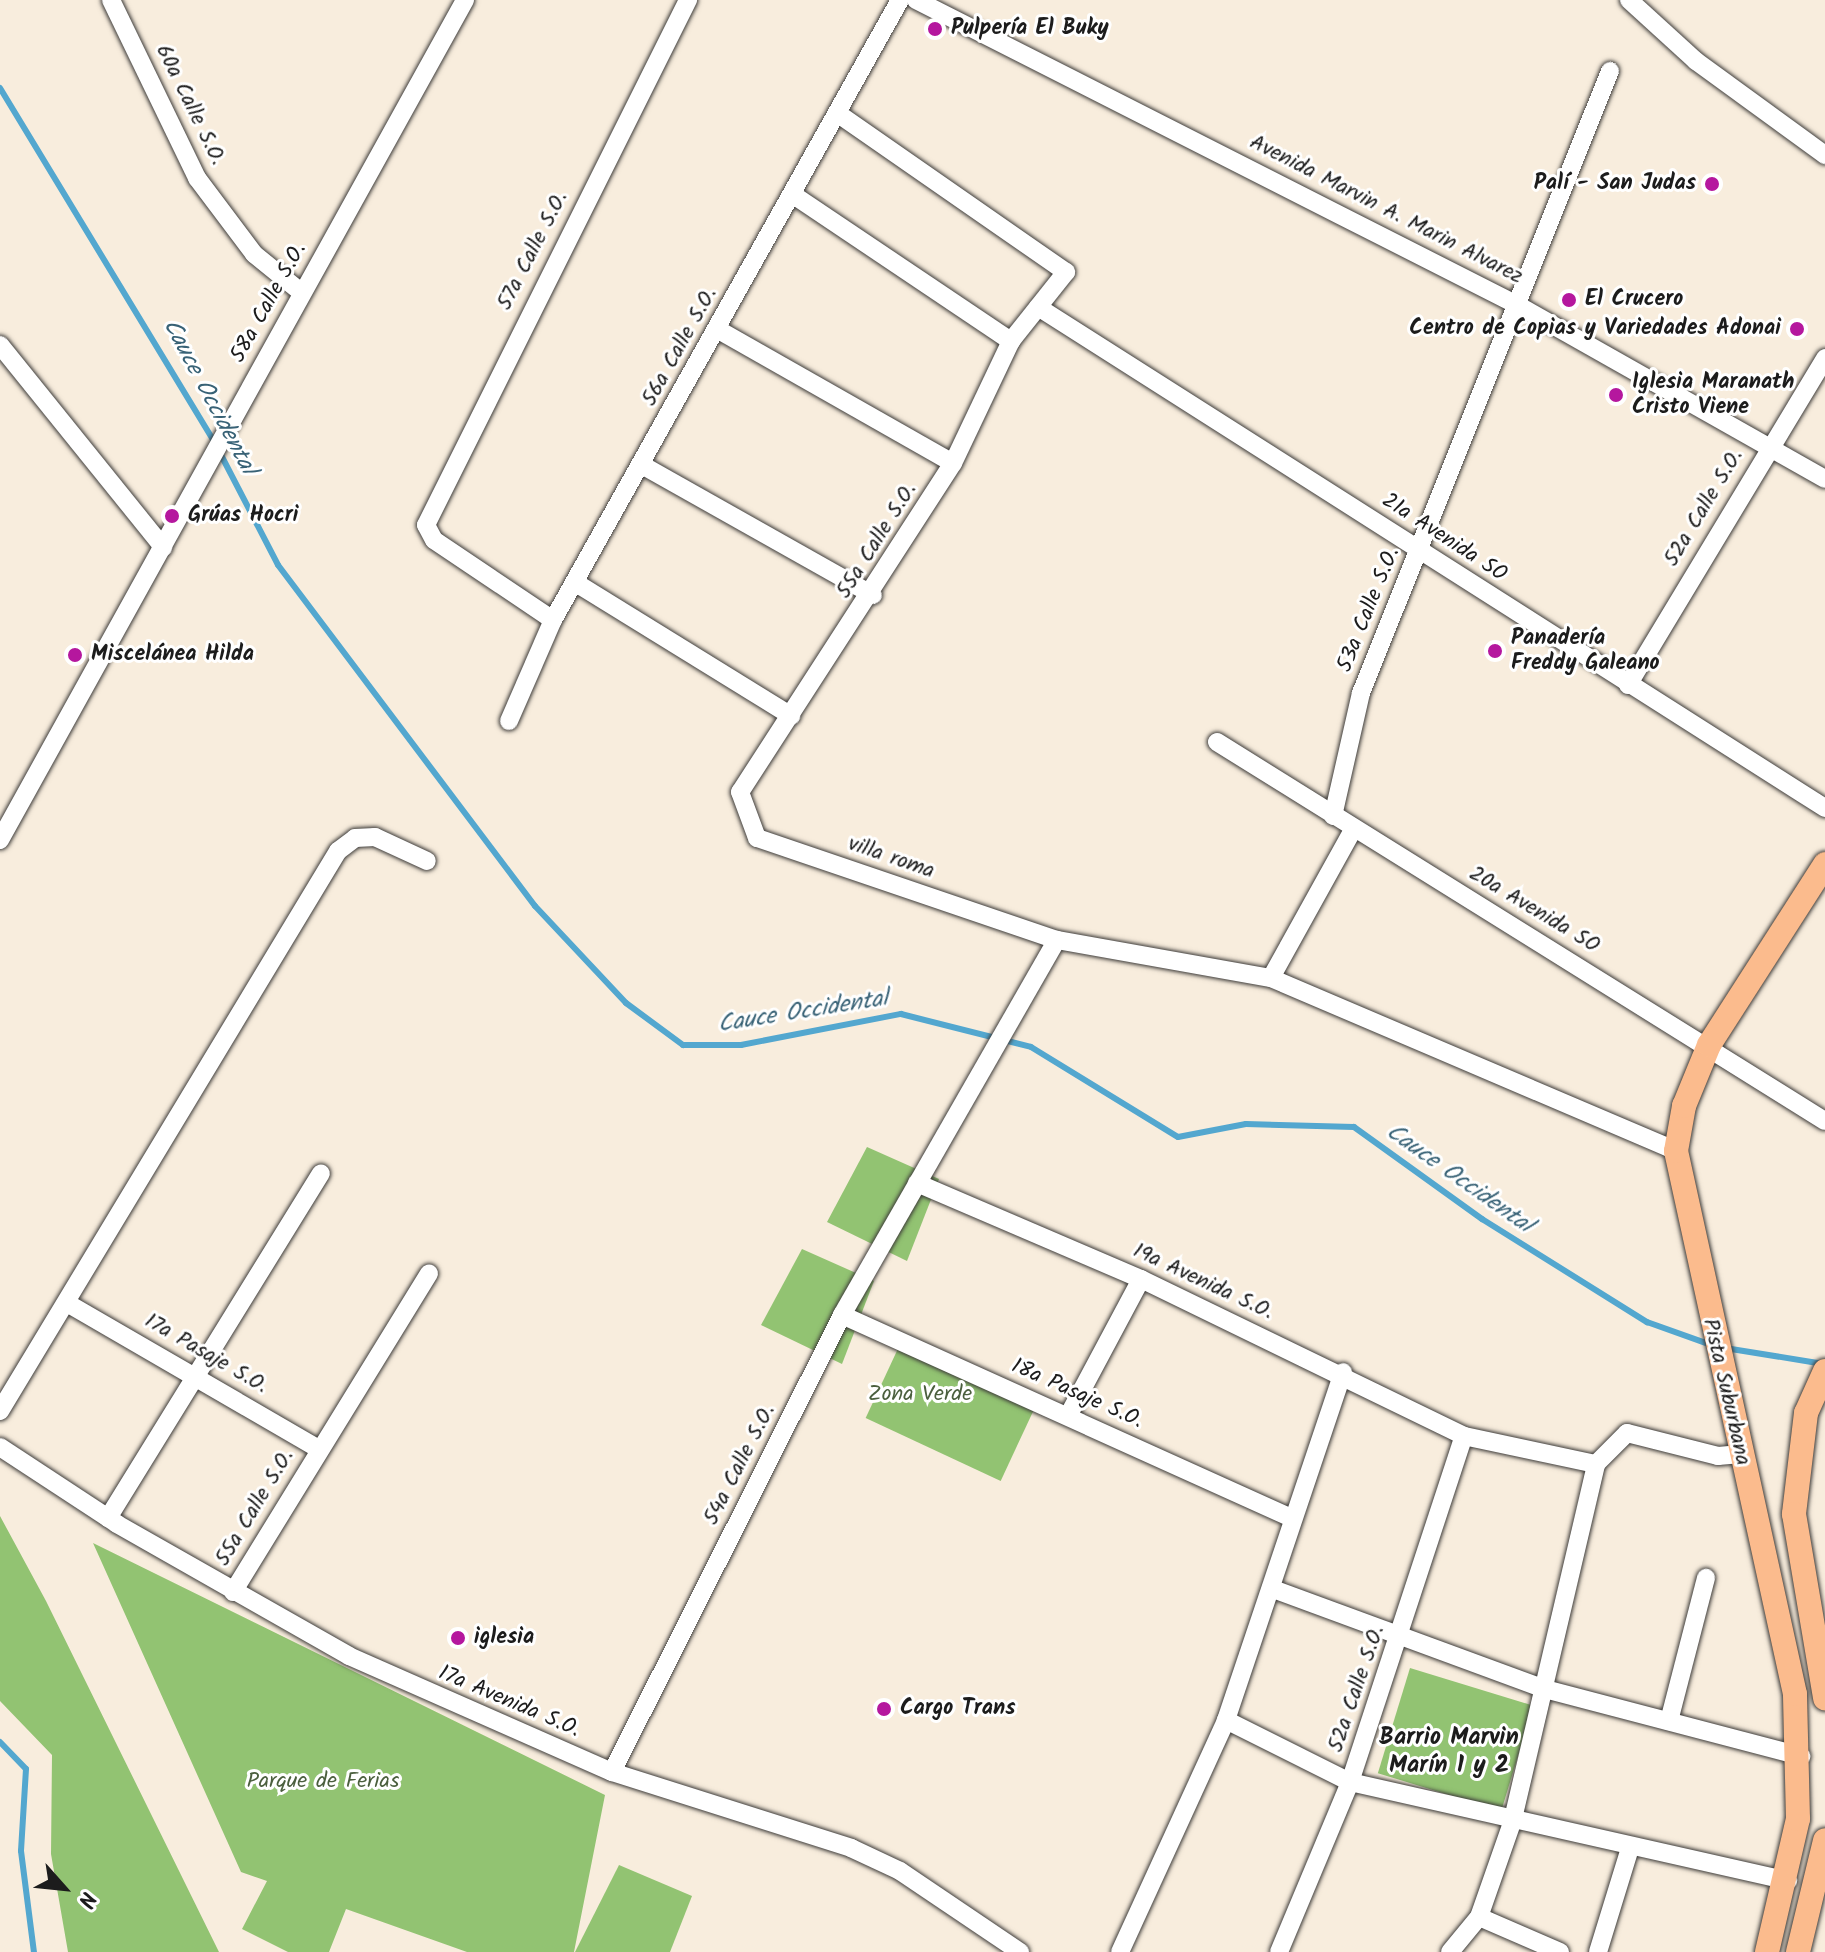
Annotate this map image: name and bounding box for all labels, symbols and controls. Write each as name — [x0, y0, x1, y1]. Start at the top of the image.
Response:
place label: Pulpería El Buky — [951, 16, 1109, 42]
marker: Pulpería El Buky — [926, 20, 944, 38]
street label: 60a Calle S.O. — [149, 40, 231, 170]
street label: Avenida Marvin A. Marin Alvarez — [1245, 129, 1527, 291]
place label: Palí - San Judas — [1534, 171, 1696, 197]
marker: Palí - San Judas — [1703, 175, 1721, 193]
street label: 57a Calle S.O. — [492, 187, 574, 315]
street label: 58a Calle S.O. — [225, 239, 313, 367]
street label: 56a Calle S.O. — [637, 283, 723, 411]
place label: El Crucero — [1585, 287, 1683, 313]
marker: El Crucero — [1560, 291, 1578, 309]
water label: Cauce Occidental — [156, 314, 262, 480]
place label: Centro de Copias y Variedades Adonai — [1409, 316, 1781, 342]
marker: Centro de Copias y Variedades Adonai — [1788, 320, 1806, 338]
place label: Iglesia Maranath Cristo Viene — [1632, 369, 1794, 420]
marker: Iglesia Maranath Cristo Viene — [1607, 386, 1625, 404]
street label: 52a Calle S.O. — [1659, 444, 1749, 572]
street label: 55a Calle S.O. — [831, 478, 923, 604]
street label: 21a Avenida SO — [1377, 488, 1511, 588]
place label: Grúas Hocri — [188, 503, 298, 529]
marker: Grúas Hocri — [163, 507, 181, 525]
street label: 53a Calle S.O. — [1332, 544, 1406, 676]
place label: Panadería Freddy Galeano — [1511, 625, 1660, 676]
place label: Miscelánea Hilda — [91, 642, 254, 668]
marker: Panadería Freddy Galeano — [1486, 642, 1504, 660]
marker: Miscelánea Hilda — [66, 646, 84, 664]
street label: villa roma — [844, 831, 938, 885]
street label: 20a Avenida SO — [1464, 861, 1604, 959]
water label: Cauce Occidental — [716, 984, 890, 1040]
water label: Cauce Occidental — [1380, 1118, 1538, 1240]
street label: 19a Avenida S.O. — [1129, 1238, 1277, 1326]
street label: 17a Pasaje S.O. — [140, 1308, 272, 1400]
street label: Pista Suburbana — [1696, 1316, 1756, 1468]
street label: 18a Pasaje S.O. — [1007, 1353, 1147, 1435]
park label: Zona Verde — [868, 1382, 972, 1408]
street label: 54a Calle S.O. — [698, 1400, 782, 1530]
street label: 55a Calle S.O. — [210, 1445, 300, 1571]
street label: 52a Calle S.O. — [1323, 1622, 1391, 1756]
place label: iglesia — [474, 1625, 534, 1651]
marker: iglesia — [449, 1629, 467, 1647]
street label: 17a Avenida S.O. — [434, 1660, 584, 1744]
place label: Cargo Trans — [900, 1696, 1015, 1722]
marker: Cargo Trans — [875, 1700, 893, 1718]
district label: Barrio Marvin Marín 1 y 2 — [1379, 1724, 1519, 1780]
park label: Parque de Ferias — [247, 1769, 399, 1795]
north arrow — [24, 1848, 104, 1928]
text: N — [67, 1885, 105, 1913]

